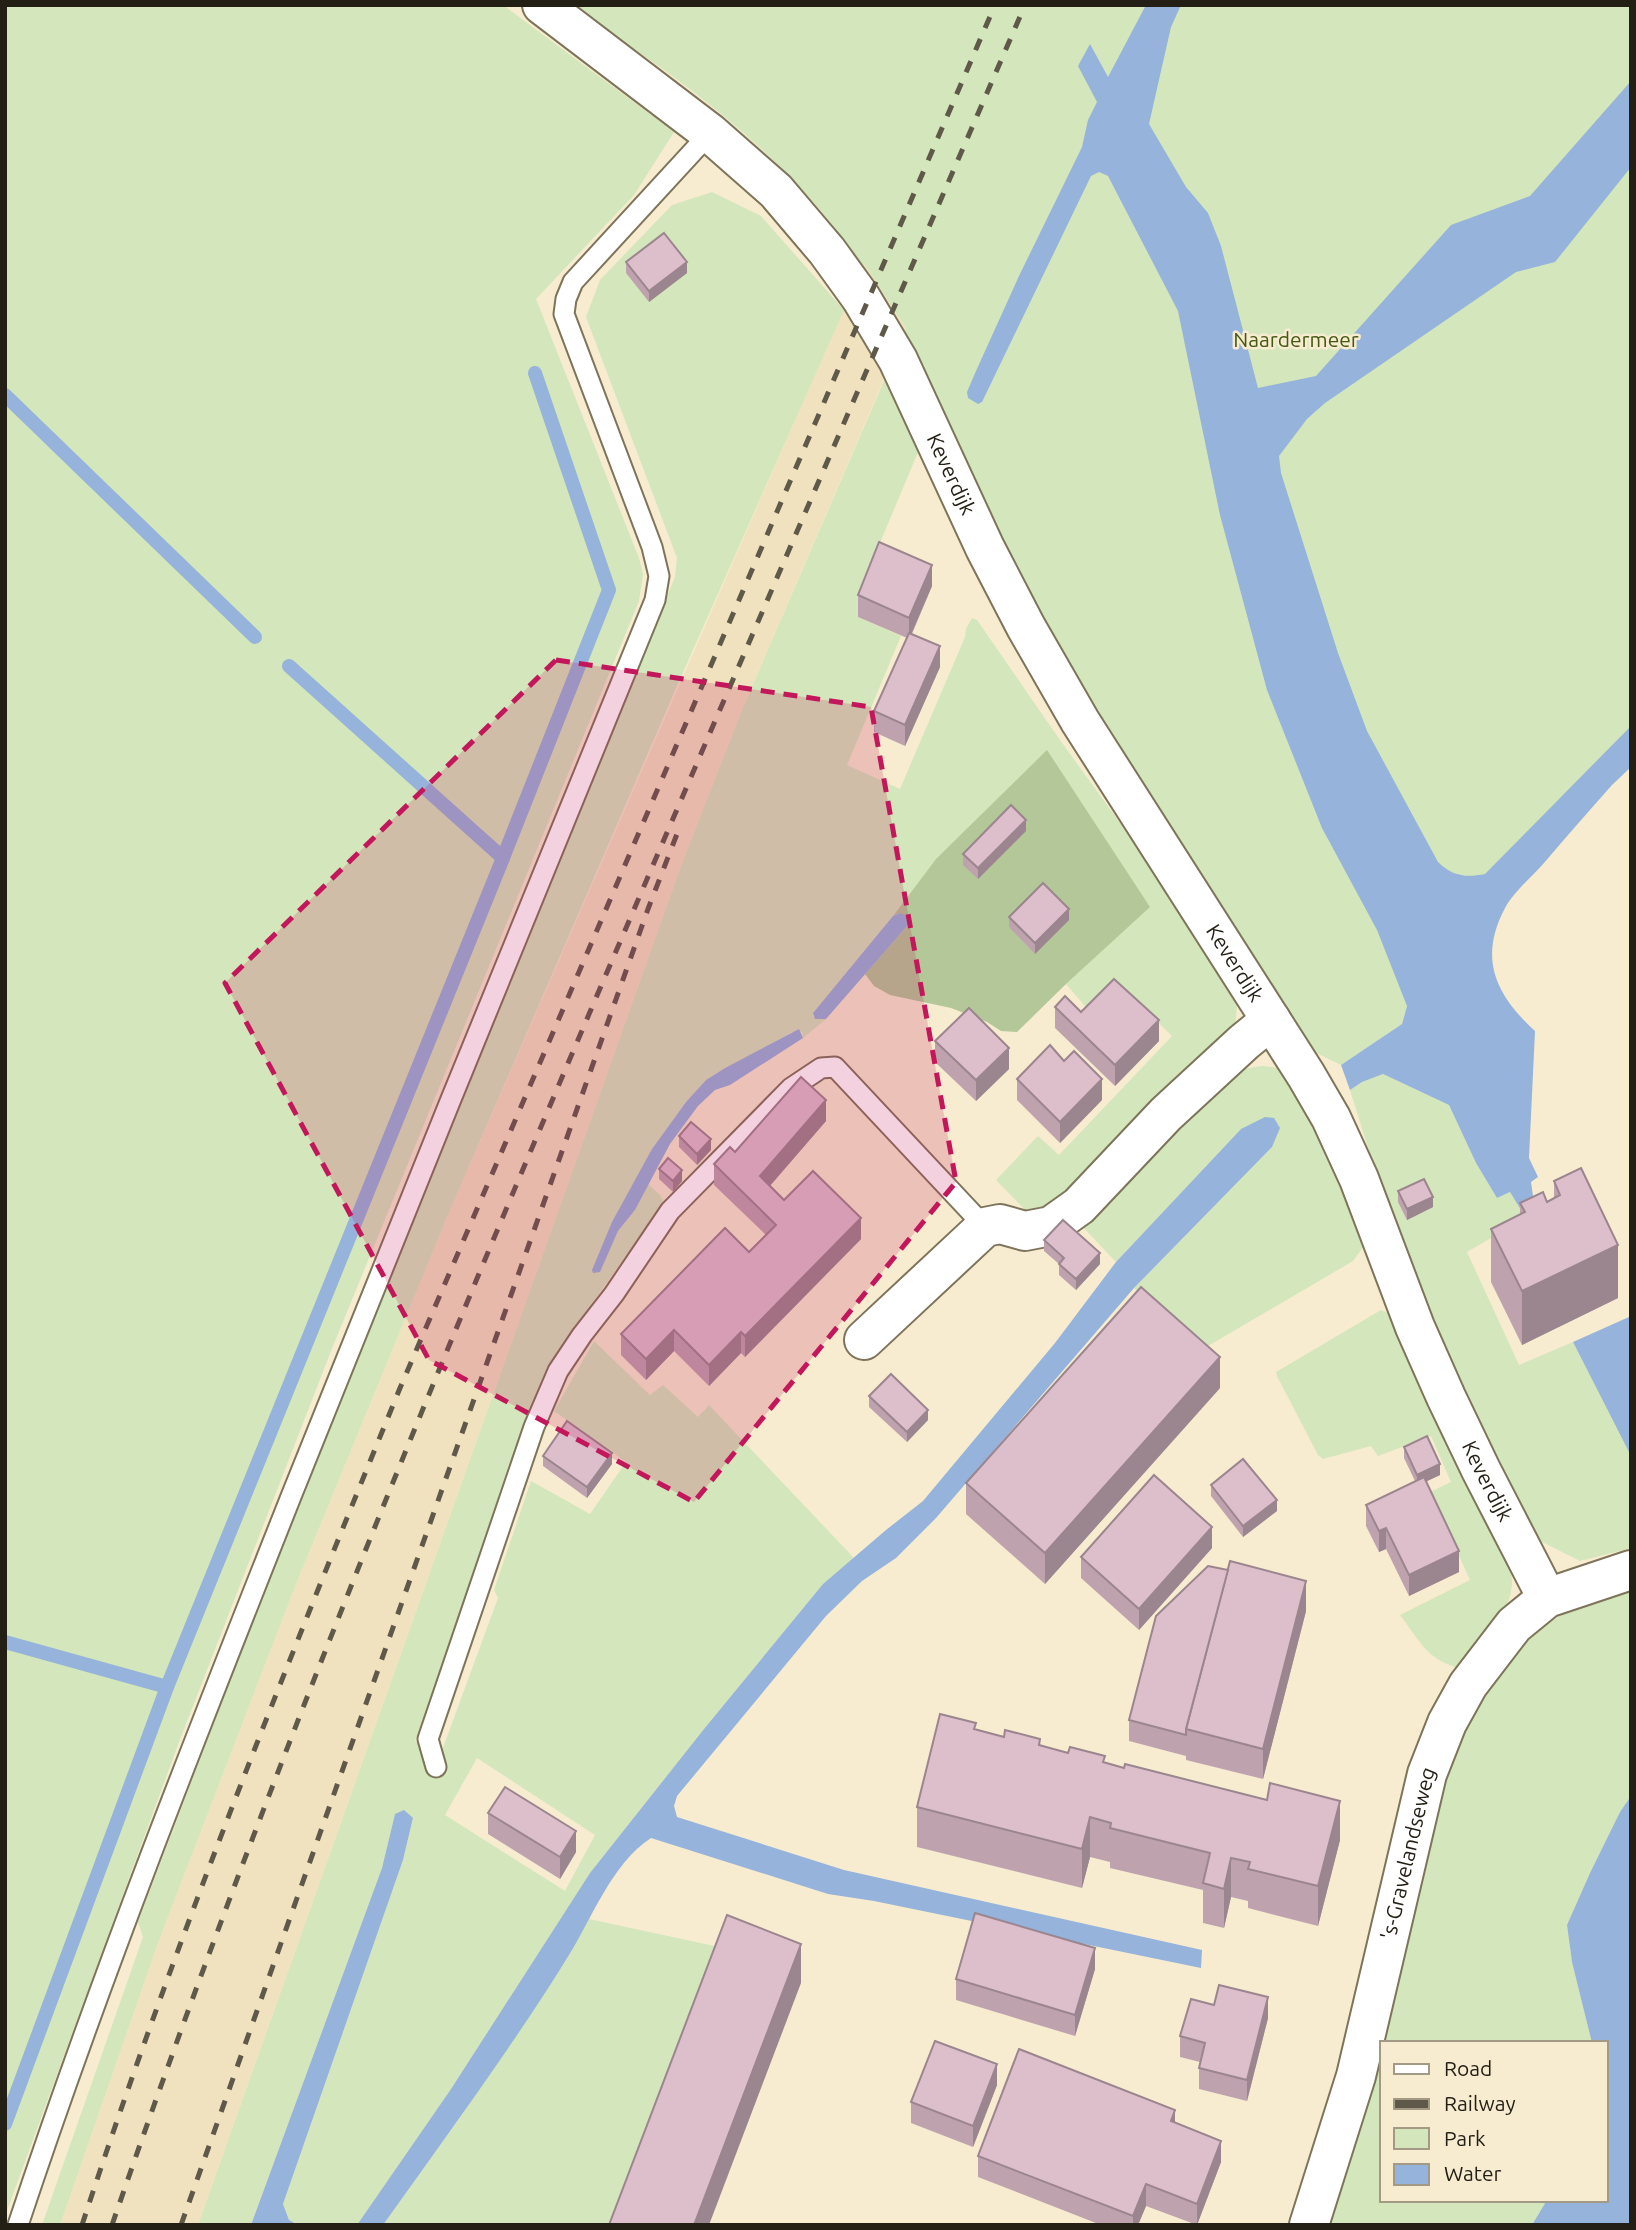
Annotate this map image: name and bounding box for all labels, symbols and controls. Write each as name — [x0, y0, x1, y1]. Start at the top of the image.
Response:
park label: Naardermeer — [1233, 327, 1359, 351]
street label: Keverdijk — [923, 429, 981, 519]
street label: Keverdijk — [1202, 920, 1269, 1006]
street label: Keverdijk — [1458, 1437, 1519, 1525]
street label: 's-Gravelandseweg — [1376, 1763, 1440, 1942]
legend — [1380, 2041, 1608, 2202]
text: Road — [1444, 2056, 1492, 2080]
text: Railway — [1444, 2091, 1516, 2115]
text: Park — [1444, 2126, 1486, 2150]
text: Water — [1444, 2161, 1502, 2185]

